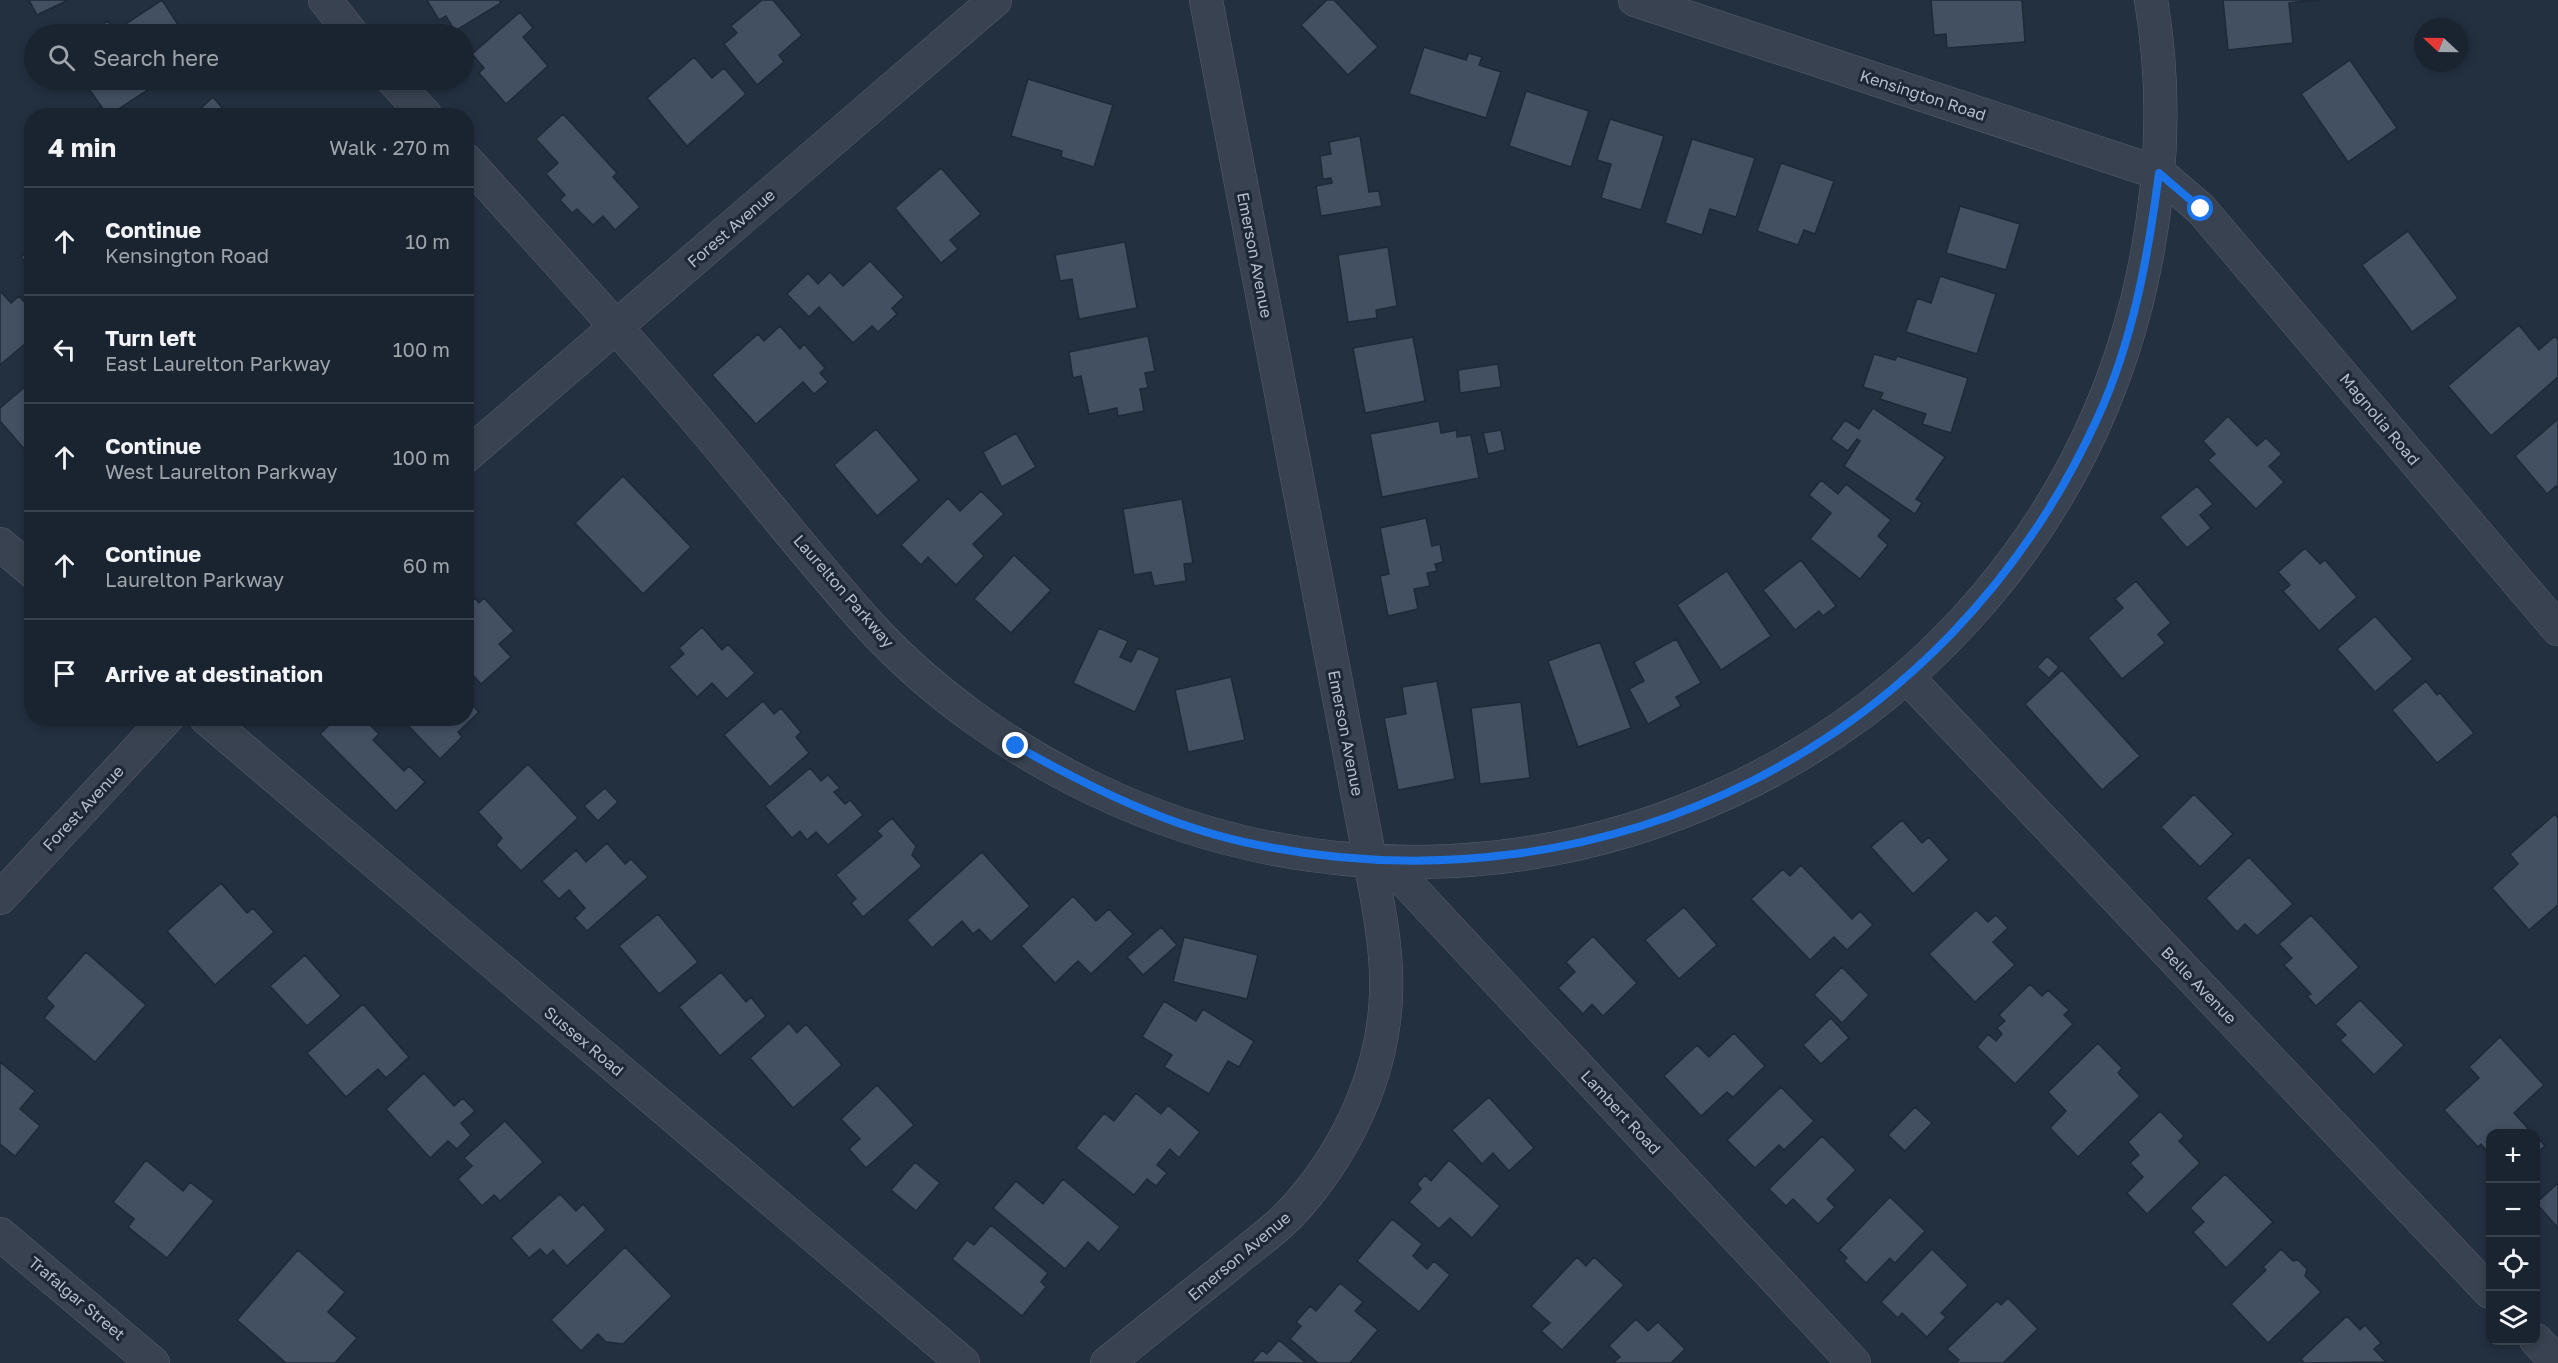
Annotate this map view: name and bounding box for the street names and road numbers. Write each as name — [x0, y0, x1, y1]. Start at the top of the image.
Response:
street label: Kensington Road — [1857, 65, 1989, 125]
street label: Forest Avenue — [683, 184, 779, 272]
street label: Emerson Avenue — [1233, 190, 1277, 320]
street label: Magnolia Road — [2336, 369, 2424, 469]
street label: Laurelton Parkway — [790, 530, 899, 652]
street label: Emerson Avenue — [1324, 668, 1368, 798]
street label: Forest Avenue — [38, 761, 128, 855]
street label: Belle Avenue — [2157, 942, 2241, 1028]
street label: Sussex Road — [540, 1002, 628, 1080]
street label: Lambert Road — [1577, 1066, 1665, 1158]
street label: Emerson Avenue — [1184, 1207, 1294, 1305]
street label: Trafalgar Street — [25, 1252, 129, 1344]

